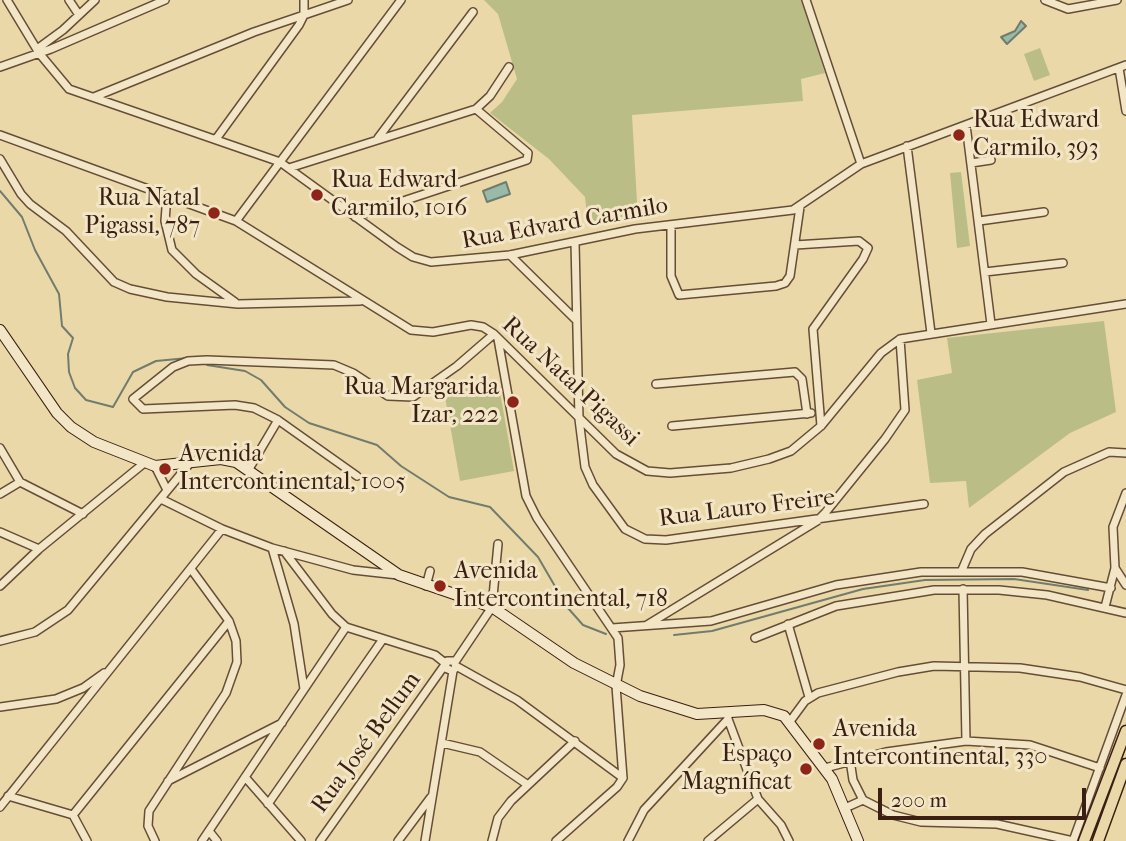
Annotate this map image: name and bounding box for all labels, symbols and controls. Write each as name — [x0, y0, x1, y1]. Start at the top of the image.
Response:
place label: Rua Edward Carmilo, 393 — [973, 107, 1099, 163]
marker: Rua Edward Carmilo, 393 — [951, 127, 967, 143]
place label: Rua Edward Carmilo, 1016 — [331, 167, 467, 223]
place label: Rua Natal Pigassi, 787 — [84, 185, 200, 241]
marker: Rua Edward Carmilo, 1016 — [309, 187, 325, 203]
street label: Rua Edvard Carmilo — [460, 192, 670, 256]
marker: Rua Natal Pigassi, 787 — [206, 205, 222, 221]
street label: Rua Natal Pigassi — [495, 311, 645, 453]
place label: Rua Margarida Izar, 222 — [344, 374, 499, 430]
marker: Rua Margarida Izar, 222 — [505, 394, 521, 410]
place label: Avenida Intercontinental, 1005 — [179, 441, 406, 497]
marker: Avenida Intercontinental, 1005 — [157, 461, 173, 477]
street label: Rua Lauro Freire — [657, 484, 837, 534]
place label: Avenida Intercontinental, 718 — [454, 558, 668, 614]
marker: Avenida Intercontinental, 718 — [432, 578, 448, 594]
street label: Rua José Bellum — [306, 667, 428, 819]
place label: Avenida Intercontinental, 330 — [833, 716, 1047, 772]
marker: Avenida Intercontinental, 330 — [811, 736, 827, 752]
place label: Espaço Magníficat — [681, 741, 792, 797]
marker: Espaço Magníficat — [798, 761, 814, 777]
scale bar — [881, 774, 1089, 818]
text: 200 m — [891, 788, 947, 812]

